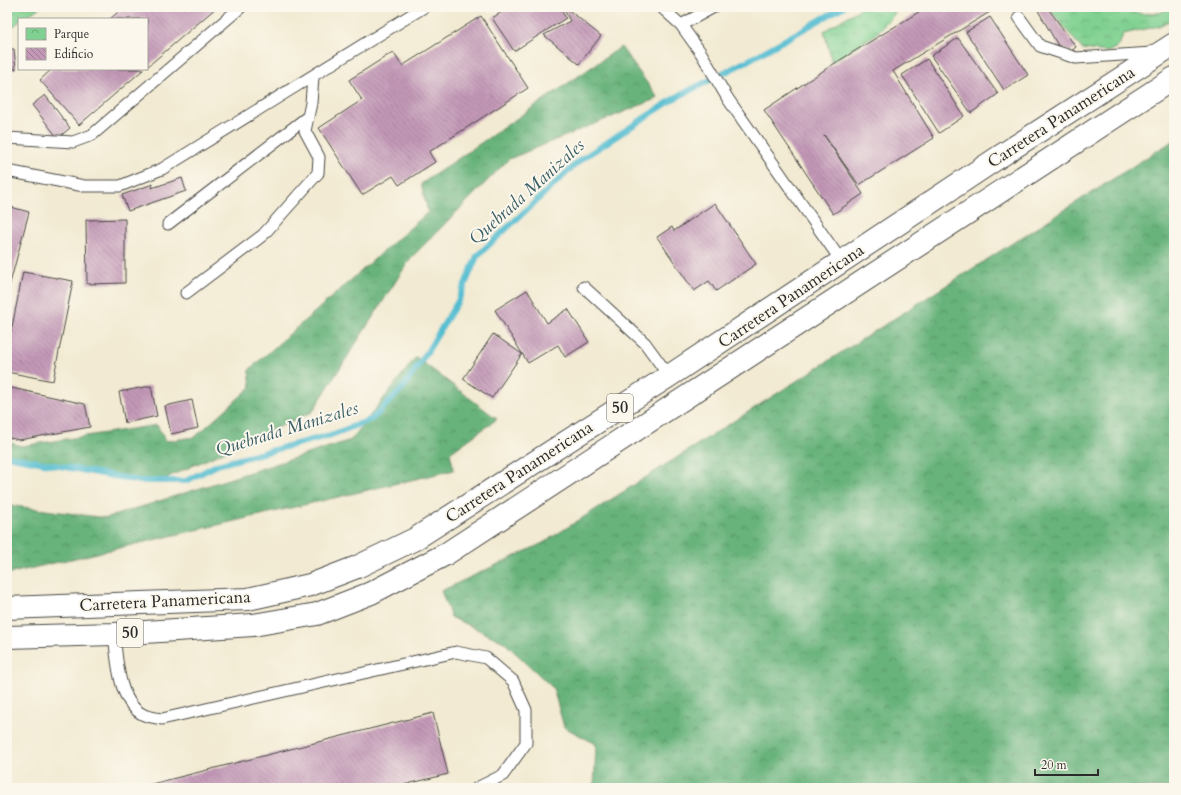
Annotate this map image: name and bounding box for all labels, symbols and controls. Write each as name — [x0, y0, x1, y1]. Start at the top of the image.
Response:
legend — [18, 18, 148, 70]
text: Parque — [54, 26, 89, 42]
text: Edificio — [54, 46, 94, 62]
street label: Carretera Panamericana — [983, 60, 1140, 173]
water label: Quebrada Manizales — [464, 133, 590, 251]
street label: Carretera Panamericana — [714, 238, 869, 353]
road number: 50 — [607, 394, 633, 422]
water label: Quebrada Manizales — [213, 395, 361, 463]
street label: Carretera Panamericana — [441, 415, 598, 528]
street label: Carretera Panamericana — [79, 585, 252, 617]
road number: 50 — [117, 619, 143, 647]
scale bar — [1035, 751, 1098, 777]
text: 20 m — [1041, 757, 1068, 773]

